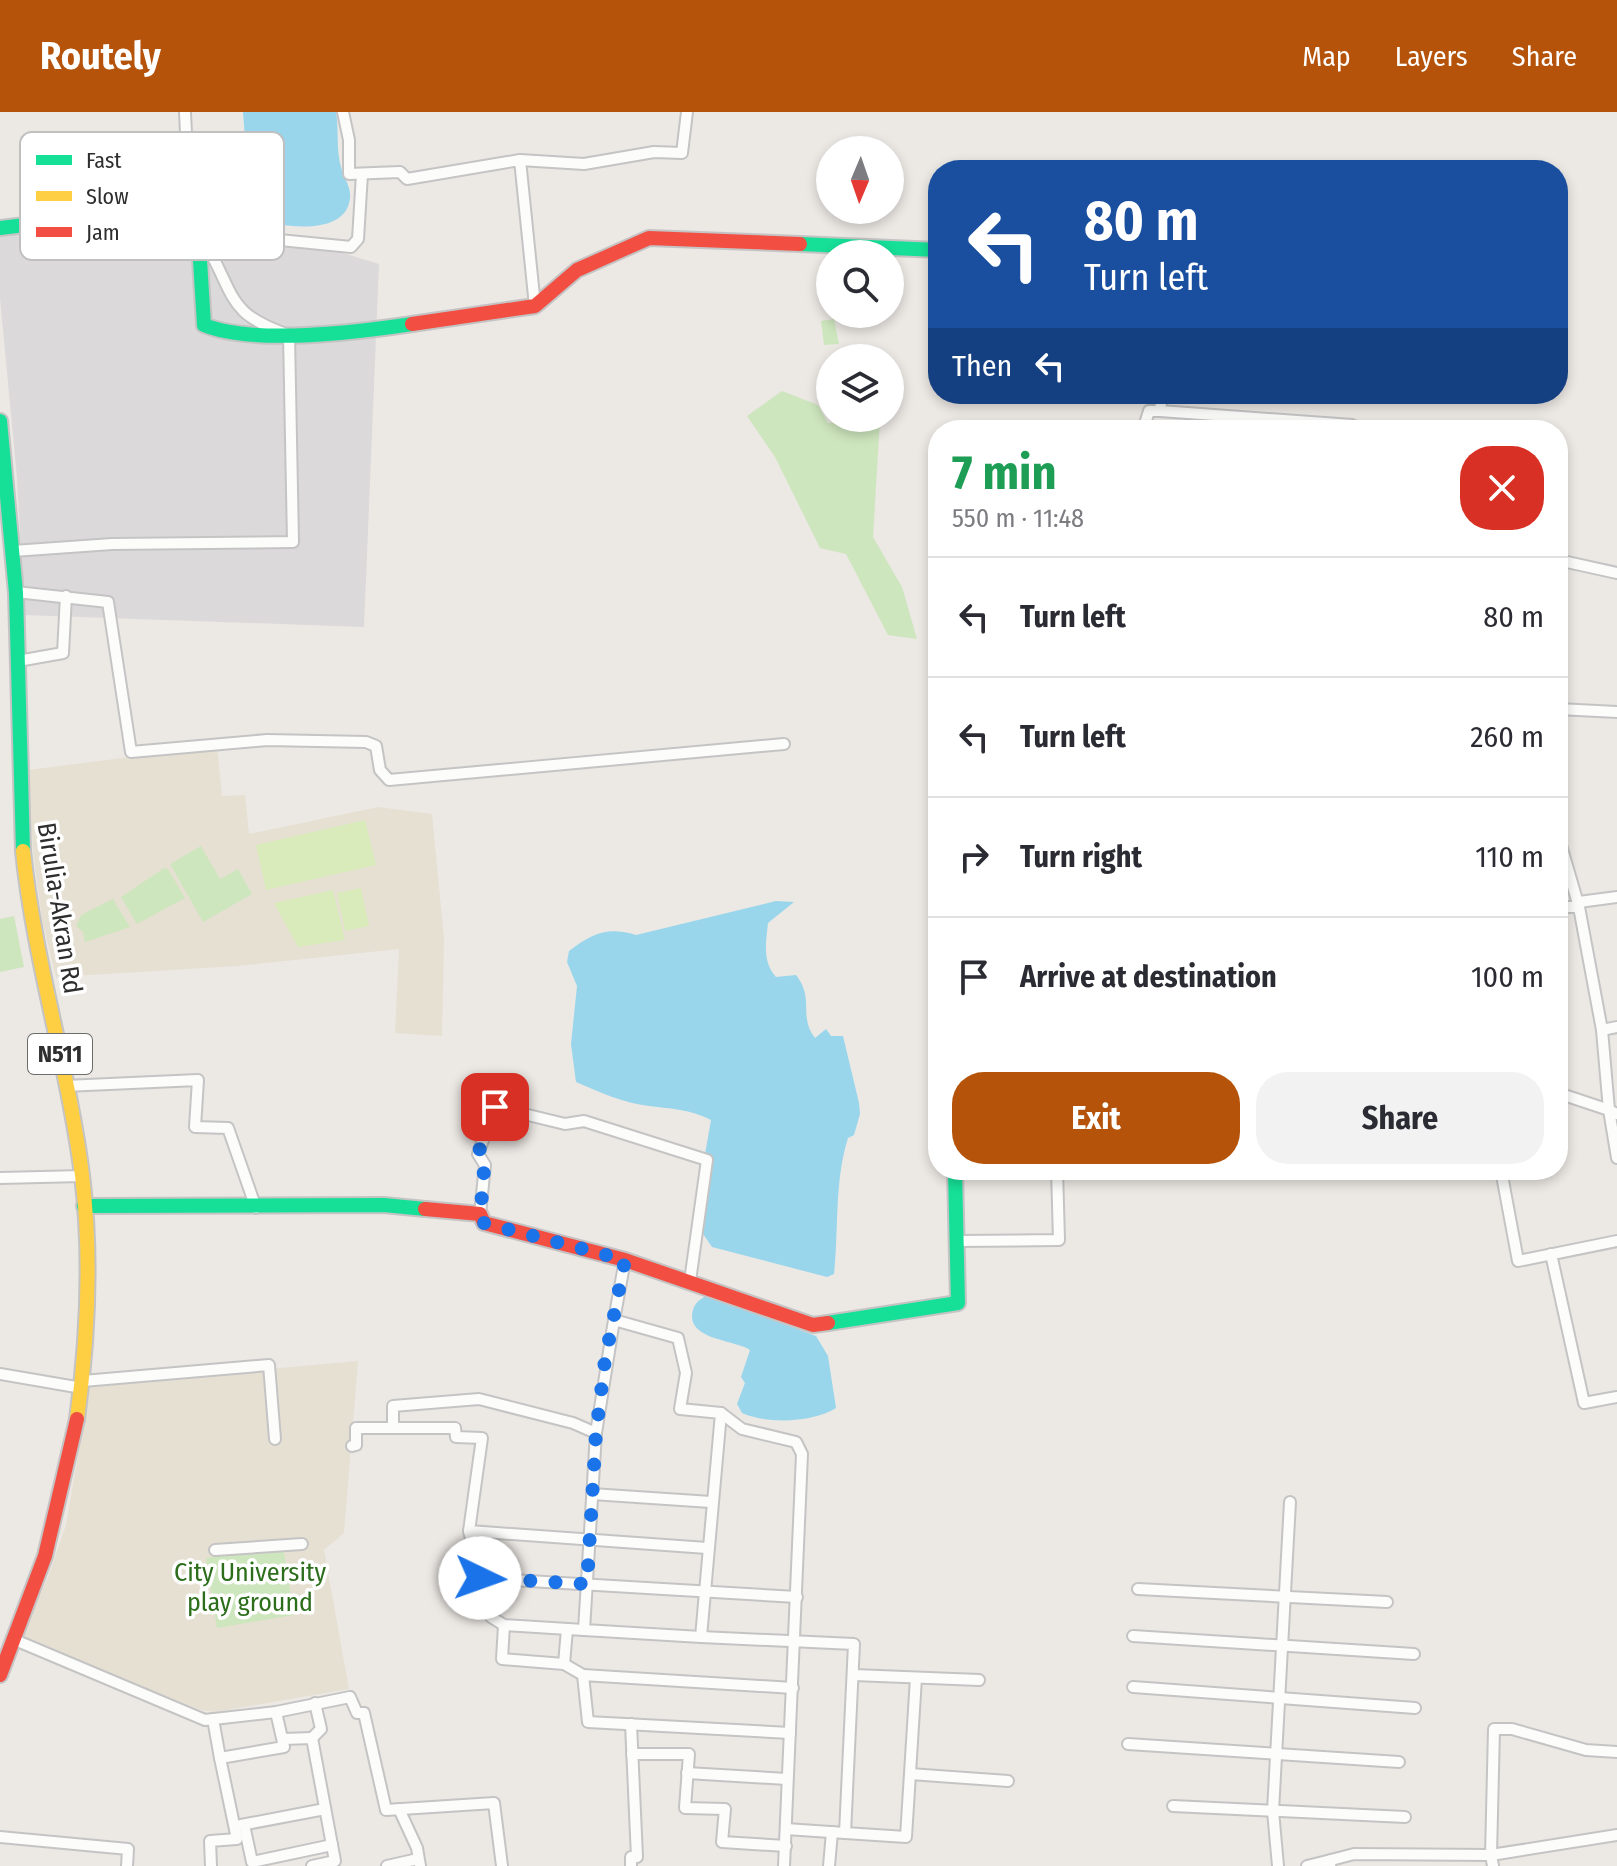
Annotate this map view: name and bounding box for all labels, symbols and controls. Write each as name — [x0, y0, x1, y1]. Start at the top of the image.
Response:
text: Routely — [40, 33, 161, 79]
text: Map — [1302, 40, 1351, 73]
text: Layers — [1395, 40, 1468, 73]
text: Share — [1512, 40, 1577, 73]
legend — [20, 132, 284, 260]
north arrow — [816, 136, 904, 224]
map controls — [816, 136, 904, 432]
text: Fast — [86, 147, 122, 174]
text: Slow — [86, 183, 129, 210]
text: 80 m — [1084, 188, 1199, 255]
icon: left — [952, 192, 1056, 296]
text: Jam — [86, 219, 120, 246]
button: search — [816, 240, 904, 328]
text: Turn left — [1084, 256, 1208, 300]
button: layers — [816, 344, 904, 432]
icon: left — [1028, 344, 1072, 388]
text: Then — [952, 348, 1012, 384]
text: 7 min — [952, 444, 1057, 502]
button: close — [1460, 446, 1544, 530]
text: 550 m · 11:48 — [952, 503, 1084, 534]
icon: left — [952, 595, 996, 639]
text: Turn left — [1020, 599, 1126, 635]
text: 80 m — [1483, 599, 1544, 635]
icon: left — [952, 715, 996, 759]
text: Turn left — [1020, 719, 1126, 755]
text: 260 m — [1470, 719, 1544, 755]
street label: Birulia-Akran Rd — [31, 820, 88, 996]
icon: right — [952, 835, 996, 879]
text: Turn right — [1020, 839, 1142, 875]
text: 110 m — [1475, 839, 1544, 875]
icon: arrive — [952, 955, 996, 999]
text: Arrive at destination — [1020, 959, 1277, 995]
text: 100 m — [1471, 959, 1544, 995]
road number: N511 — [28, 1034, 92, 1074]
button: Exit — [952, 1072, 1240, 1164]
button: Share — [1256, 1072, 1544, 1164]
pin — [461, 1073, 529, 1141]
icon: arrive — [473, 1085, 517, 1129]
position arrow — [438, 1536, 522, 1620]
park label: City University play ground — [174, 1557, 326, 1618]

